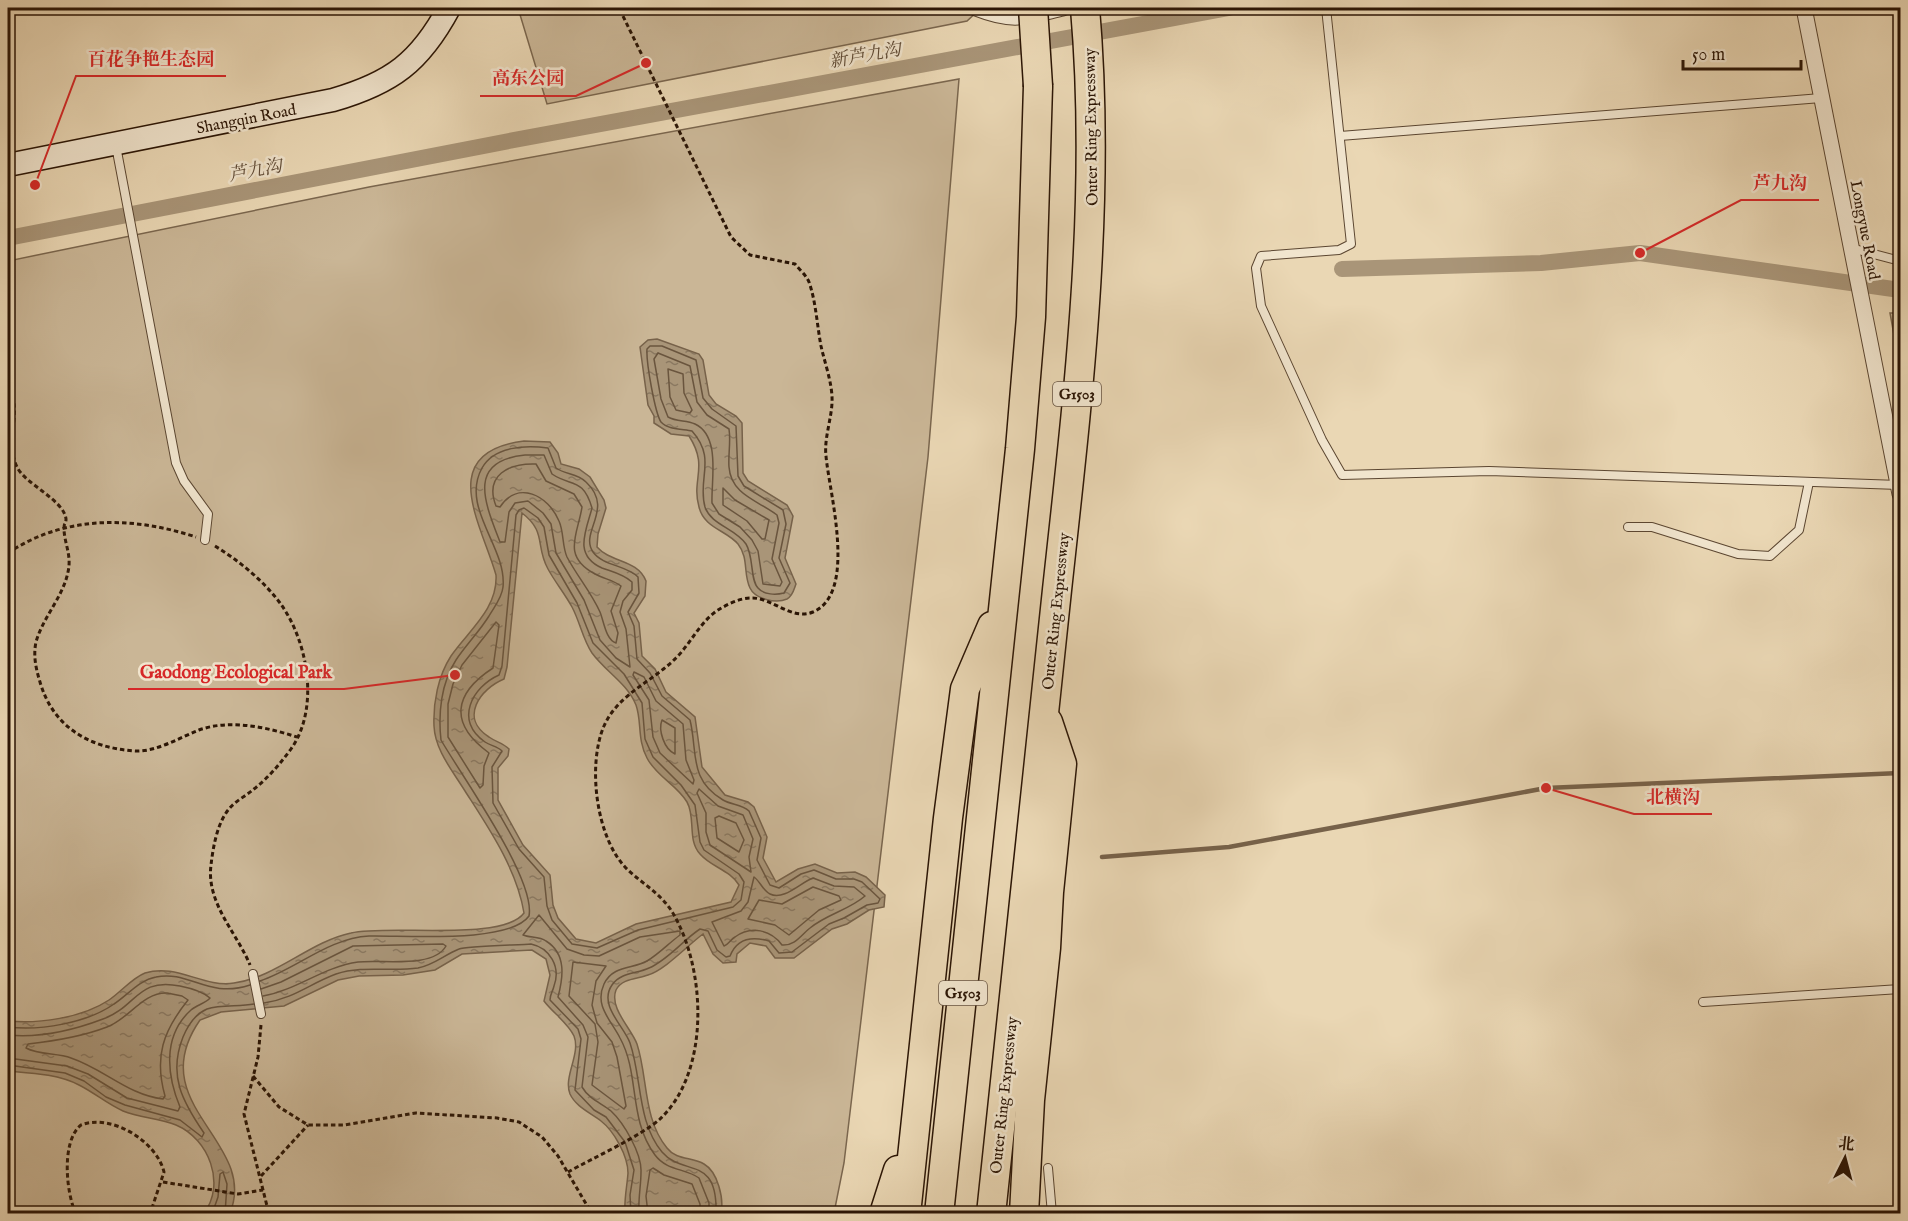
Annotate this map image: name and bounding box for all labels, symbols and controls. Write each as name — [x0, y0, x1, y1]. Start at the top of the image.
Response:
scale bar — [1683, 33, 1802, 71]
water label: 新芦九沟 — [828, 38, 906, 74]
callout: 百花争艳生态园 — [76, 40, 226, 76]
text: 50 m — [1692, 44, 1725, 67]
street label: Outer Ring Expressway — [1081, 48, 1103, 206]
text: 百花争艳生态园 — [88, 49, 214, 72]
callout: 高东公园 — [480, 60, 576, 96]
text: 高东公园 — [492, 68, 564, 91]
street label: Shangqin Road — [195, 100, 298, 139]
water label: 芦九沟 — [227, 154, 287, 188]
callout: 芦九沟 — [1741, 164, 1819, 200]
text: 芦九沟 — [1753, 173, 1807, 196]
street label: Longyue Road — [1845, 179, 1884, 282]
road number: G1503 — [1053, 382, 1101, 406]
street label: Outer Ring Expressway — [1039, 532, 1075, 691]
callout: Gaodong Ecological Park — [128, 653, 344, 689]
text: Gaodong Ecological Park — [140, 662, 333, 685]
callout: 北横沟 — [1634, 778, 1712, 814]
text: 北横沟 — [1646, 787, 1700, 810]
road number: G1503 — [939, 981, 987, 1005]
street label: Outer Ring Expressway — [987, 1016, 1023, 1175]
north arrow — [1815, 1128, 1875, 1188]
text: 北 — [1837, 1134, 1855, 1156]

